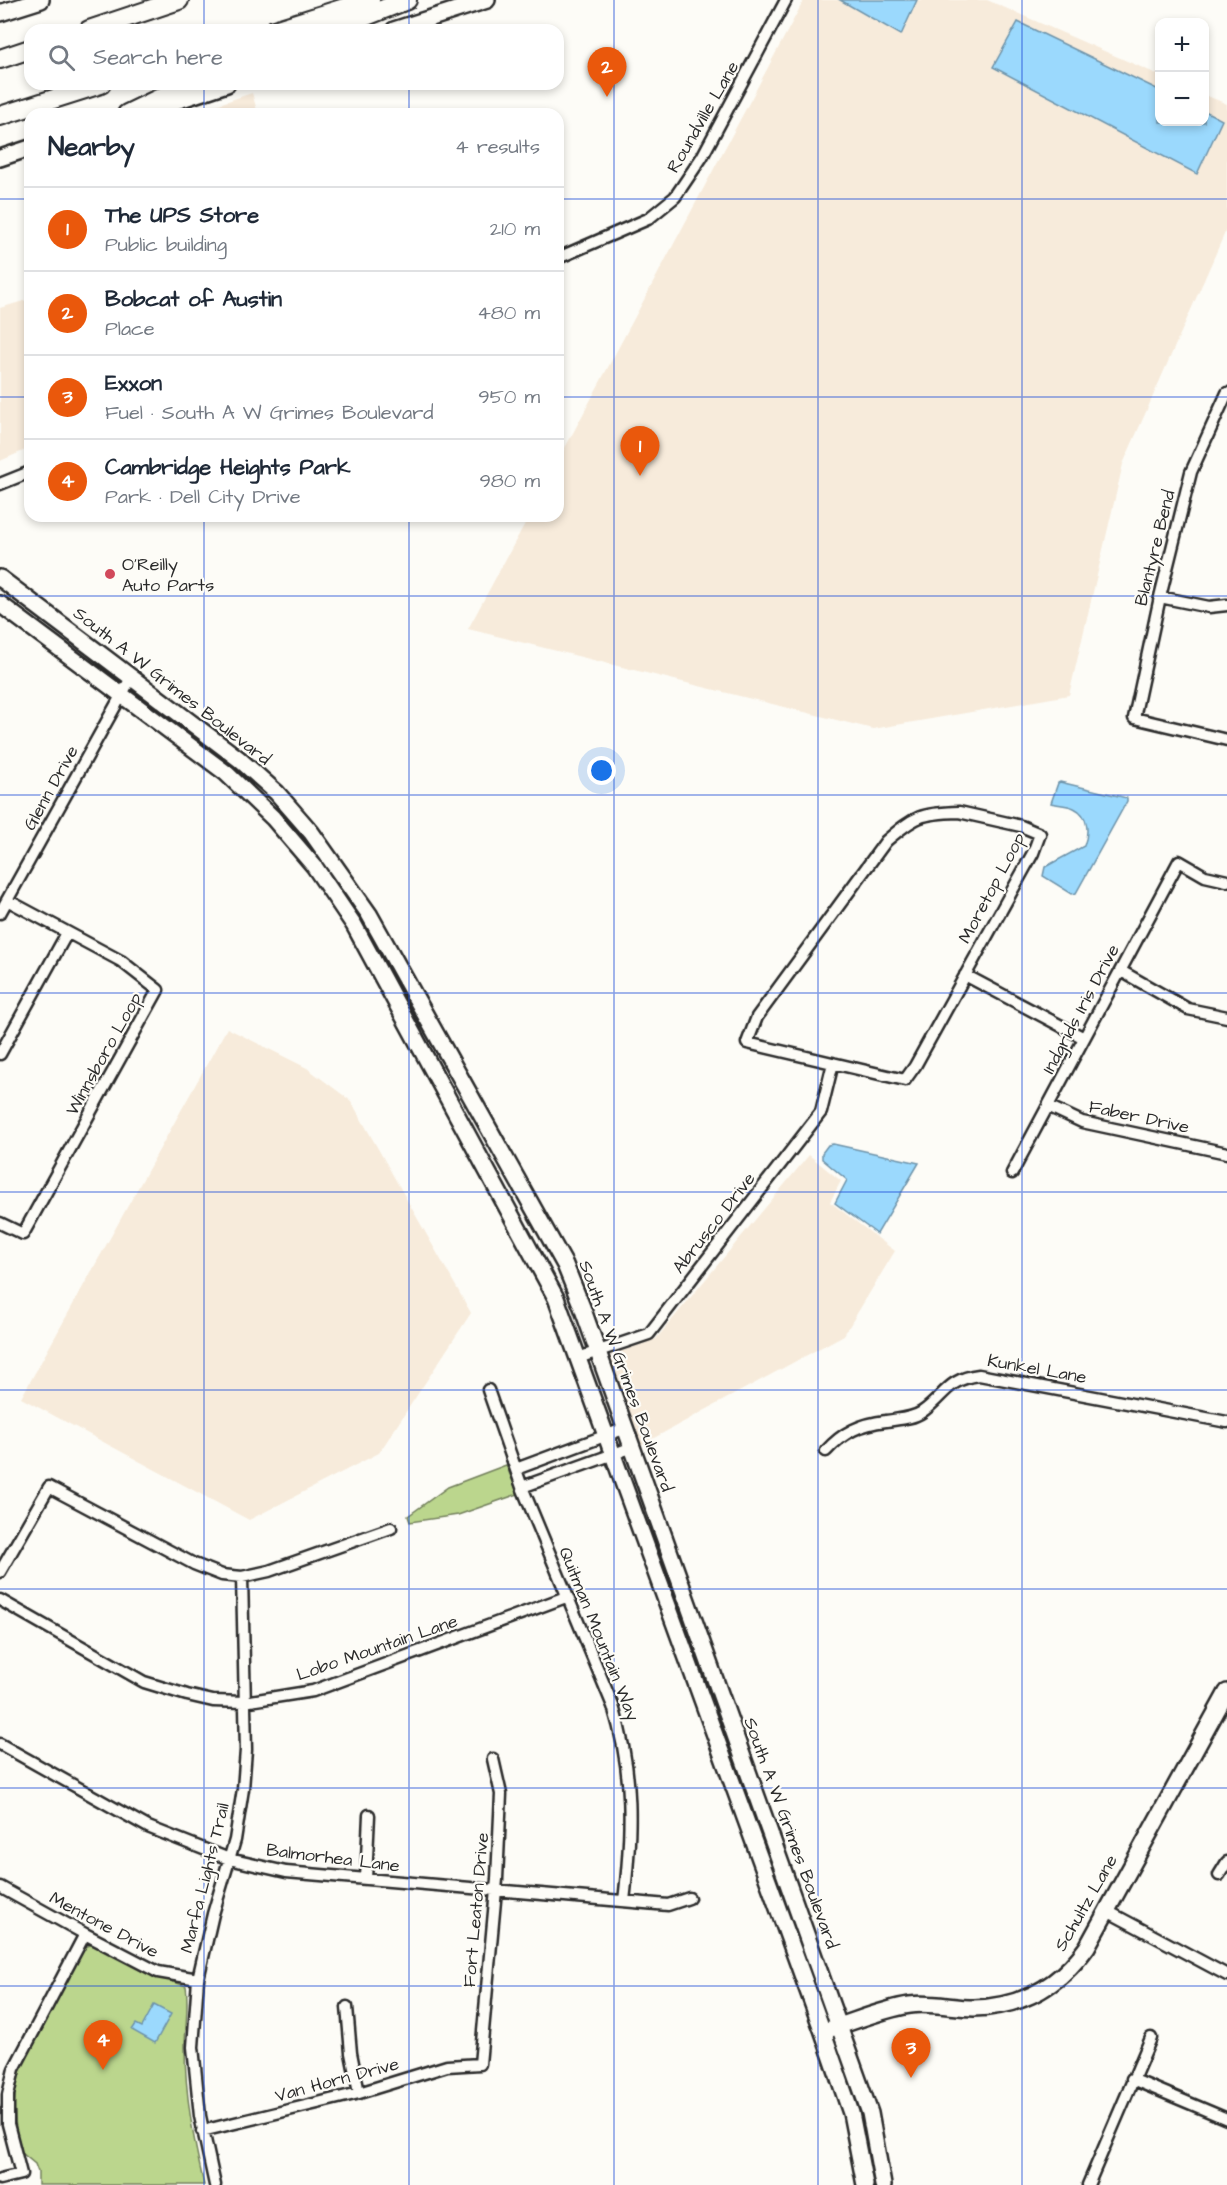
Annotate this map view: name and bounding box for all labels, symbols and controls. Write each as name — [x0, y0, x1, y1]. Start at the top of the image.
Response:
map controls — [1155, 18, 1209, 126]
button: + — [1155, 18, 1209, 72]
search box — [24, 24, 564, 90]
icon: search — [45, 41, 78, 74]
text: Search here — [93, 42, 223, 73]
pin: 2 — [588, 48, 626, 97]
street label: Roundville Lane — [661, 56, 745, 178]
button: − — [1155, 72, 1209, 126]
text: Nearby — [48, 129, 135, 165]
text: 4 results — [455, 133, 540, 161]
text: The UPS Store — [105, 200, 259, 231]
text: 1 — [66, 215, 69, 243]
text: 210 m — [490, 215, 540, 243]
text: Public building — [105, 231, 227, 259]
text: Bobcat of Austin — [105, 284, 282, 315]
text: 2 — [62, 299, 73, 327]
text: 480 m — [477, 299, 540, 327]
text: Place — [105, 315, 155, 343]
text: Exxon — [105, 368, 162, 399]
text: 3 — [62, 383, 73, 411]
text: 950 m — [478, 383, 540, 411]
text: Fuel · South A W Grimes Boulevard — [105, 399, 433, 427]
pin: 1 — [620, 426, 660, 476]
text: Cambridge Heights Park — [105, 452, 350, 483]
text: 4 — [61, 467, 74, 495]
text: 980 m — [479, 467, 540, 495]
text: Park · Dell City Drive — [105, 483, 301, 511]
street label: Blantyre Bend — [1129, 487, 1182, 609]
place label: O'Reilly Auto Parts — [122, 552, 214, 598]
marker: O'Reilly Auto Parts — [103, 567, 117, 581]
street label: South A W Grimes Boulevard — [68, 601, 276, 771]
street label: Glenn Drive — [17, 741, 85, 835]
your location — [587, 756, 616, 785]
street label: Moretop Loop — [952, 828, 1032, 948]
street label: Indgrids Iris Drive — [1036, 940, 1127, 1079]
street label: Winnsboro Loop — [60, 988, 148, 1120]
street label: Faber Drive — [1087, 1094, 1192, 1140]
street label: Abrusco Drive — [667, 1167, 762, 1279]
street label: South A W Grimes Boulevard — [572, 1257, 680, 1495]
street label: Kunkel Lane — [985, 1348, 1089, 1390]
street label: Quitman Mountain Way — [552, 1543, 645, 1725]
street label: Lobo Mountain Lane — [293, 1609, 461, 1687]
street label: South A W Grimes Boulevard — [737, 1714, 845, 1952]
street label: Marfa Lights Trail — [174, 1800, 237, 1956]
street label: Fort Leaton Drive — [457, 1831, 495, 1988]
street label: Balmorhea Lane — [265, 1837, 401, 1879]
street label: Schultz Lane — [1048, 1850, 1124, 1956]
street label: Mentone Drive — [45, 1886, 163, 1964]
pin: 4 — [84, 2020, 122, 2070]
pin: 3 — [892, 2028, 930, 2078]
street label: Van Horn Drive — [272, 2051, 402, 2109]

